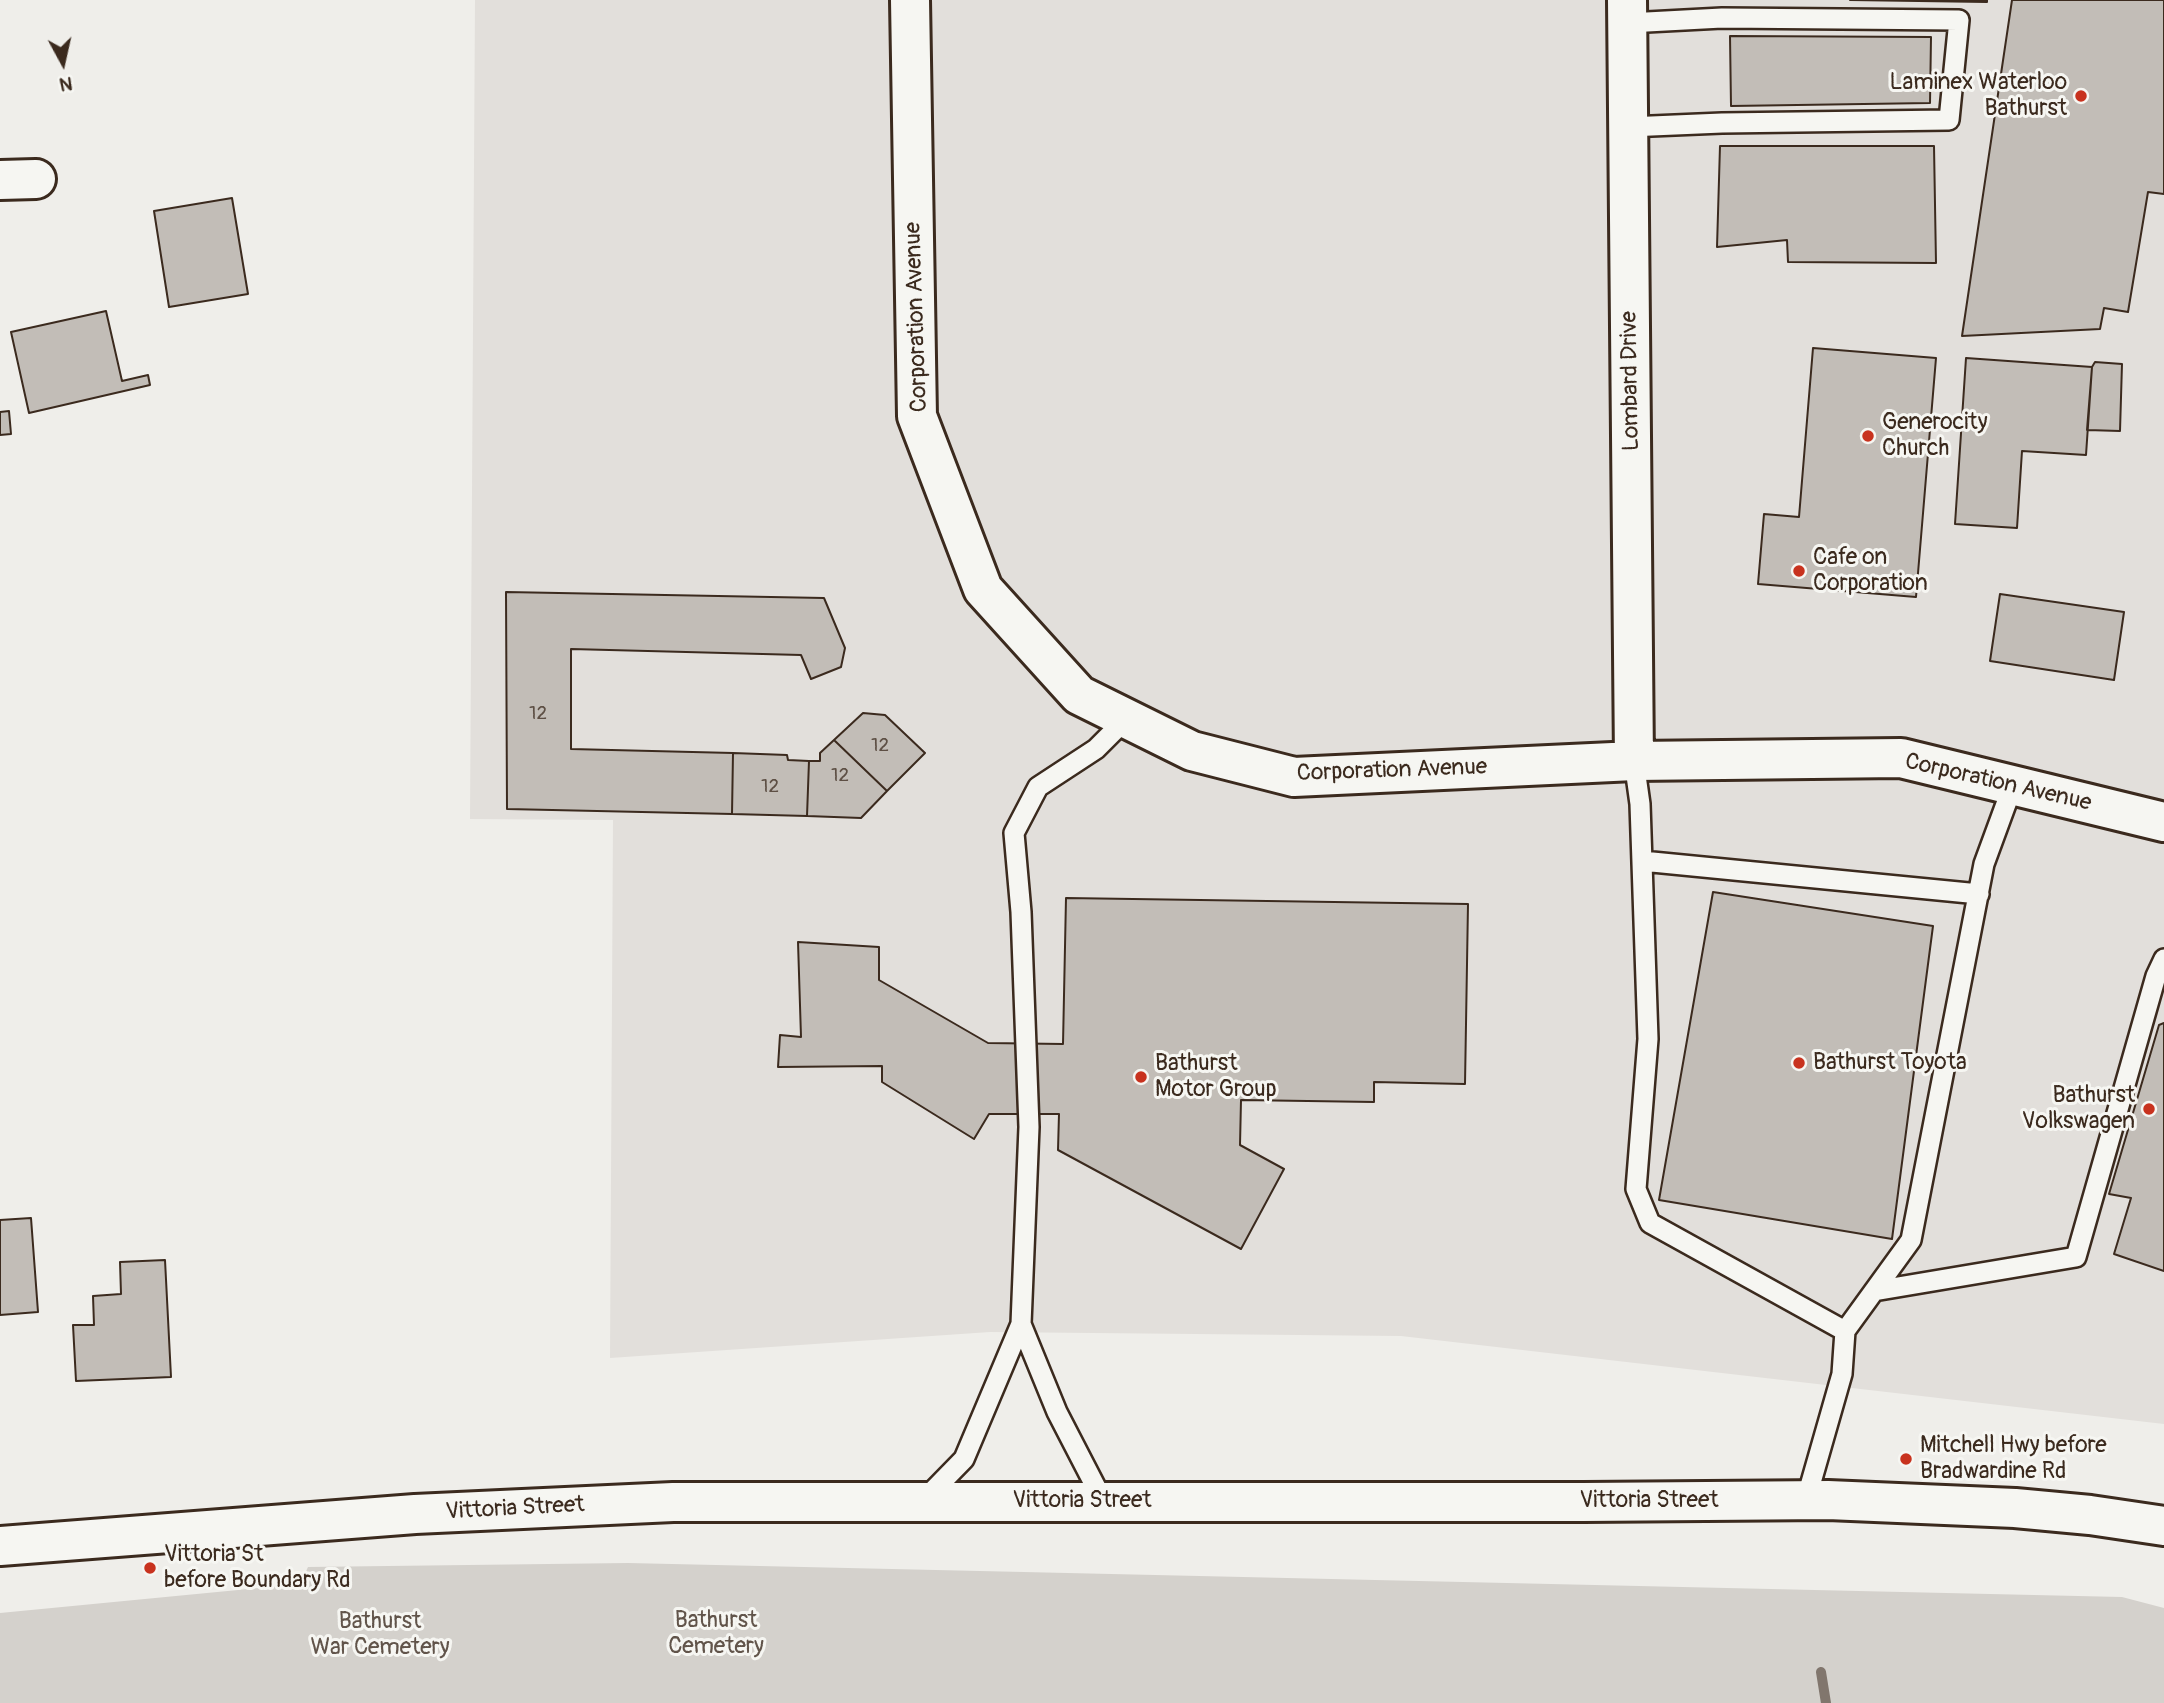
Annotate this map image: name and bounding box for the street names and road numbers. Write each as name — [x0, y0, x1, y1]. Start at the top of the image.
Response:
street label: Corporation Avenue — [900, 221, 934, 413]
street label: Lombard Drive — [1616, 311, 1646, 451]
street label: Corporation Avenue — [1902, 748, 2094, 818]
street label: Corporation Avenue — [1296, 754, 1488, 788]
street label: Vittoria Street — [1012, 1487, 1152, 1515]
street label: Vittoria Street — [1579, 1487, 1719, 1515]
street label: Vittoria Street — [445, 1492, 585, 1526]

